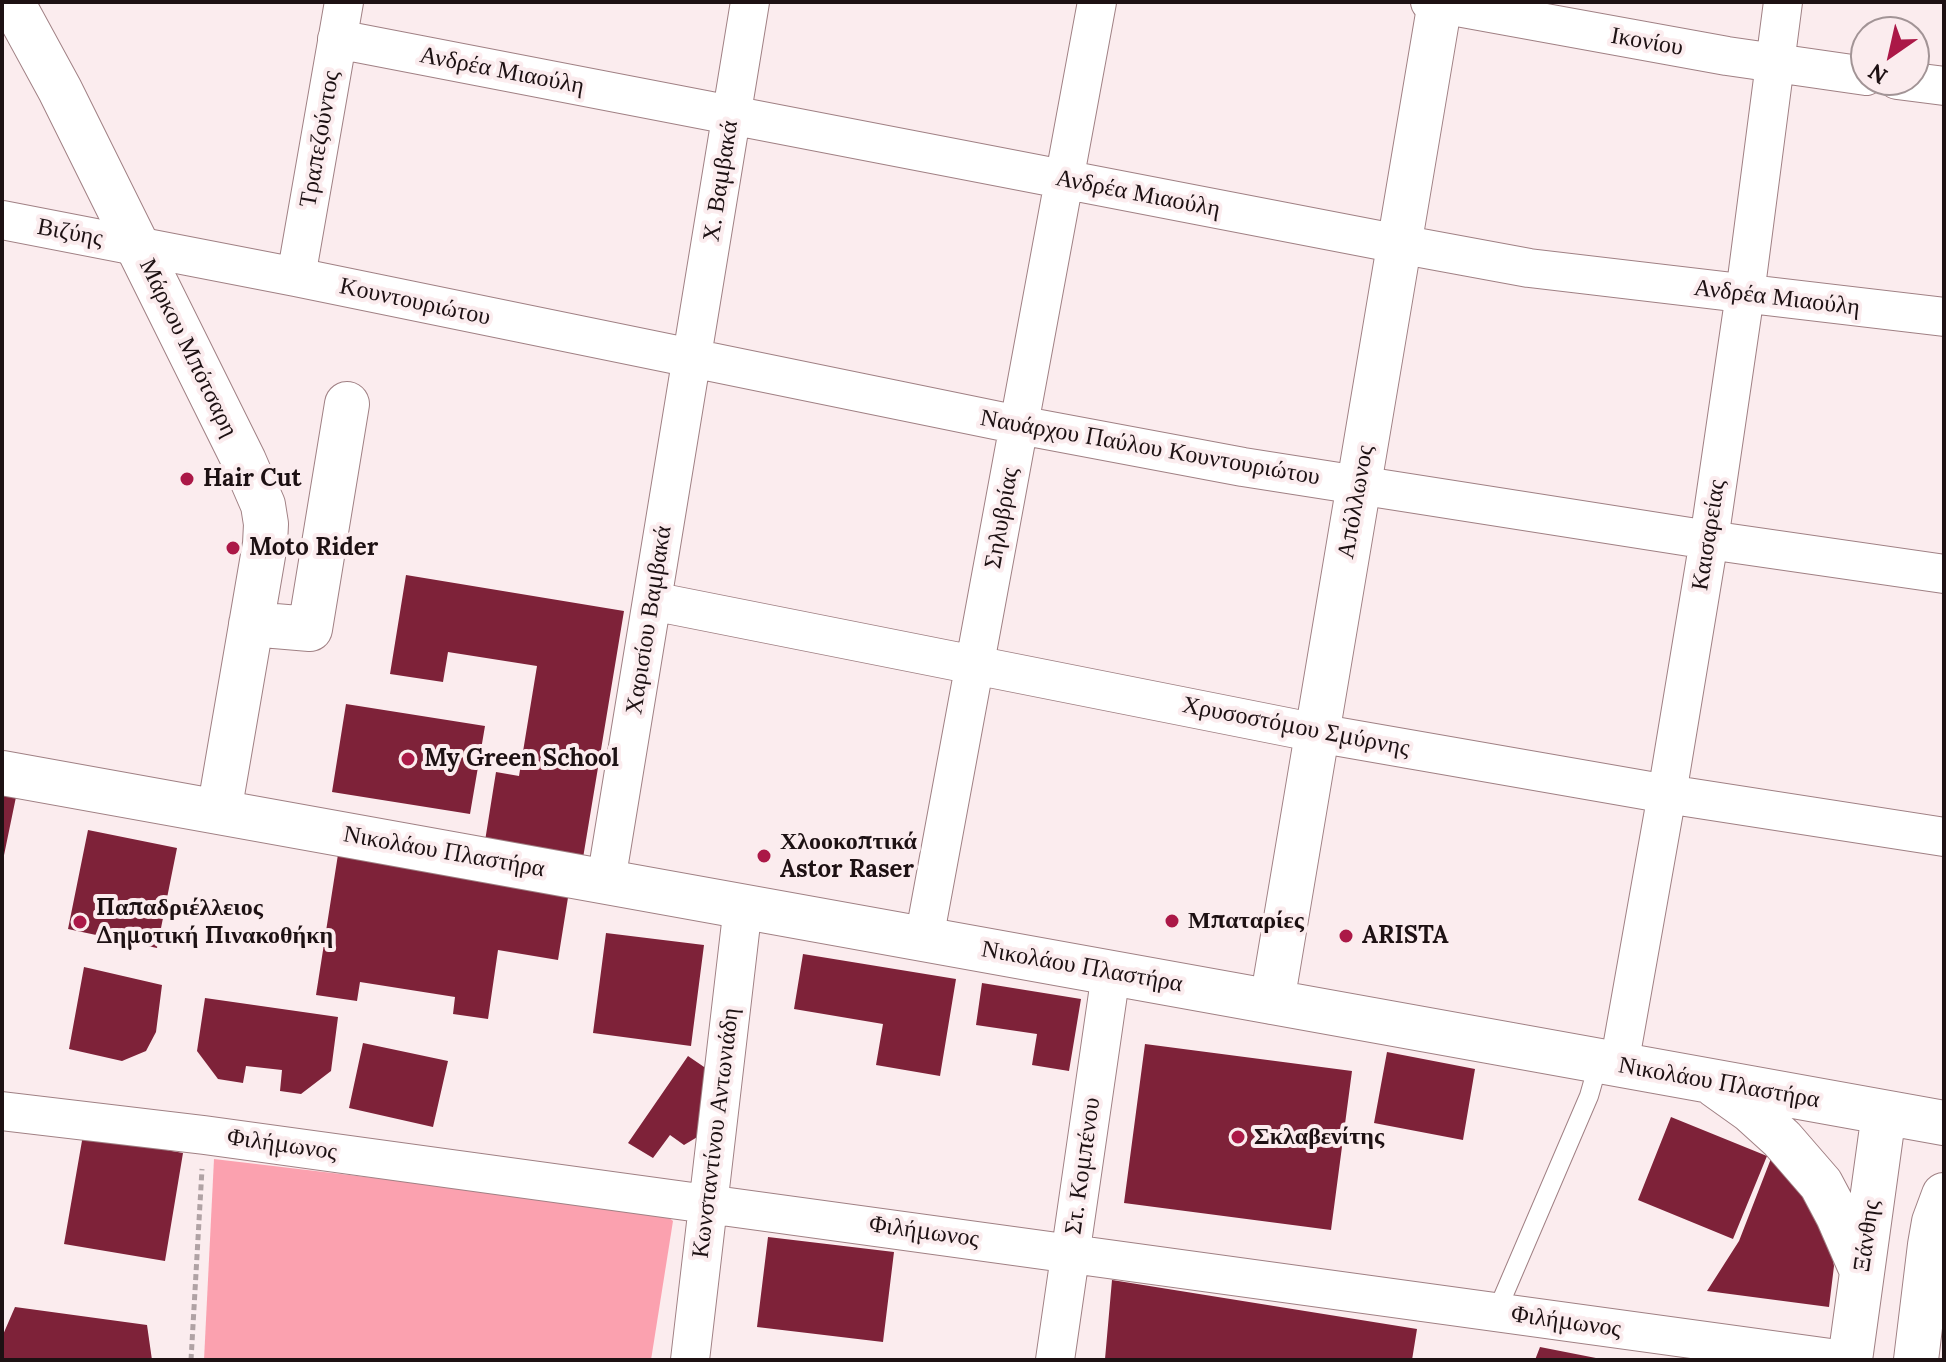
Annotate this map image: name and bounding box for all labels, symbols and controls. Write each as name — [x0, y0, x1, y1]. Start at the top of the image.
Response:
north arrow — [1850, 16, 1930, 96]
street label: Ικονίου — [1609, 22, 1685, 62]
street label: Ανδρέα Μιαούλη — [417, 41, 587, 101]
text: N — [1863, 58, 1893, 91]
street label: Τραπεζούντος — [294, 68, 346, 210]
street label: Χ. Βαμβακά — [697, 118, 745, 244]
street label: Ανδρέα Μιαούλη — [1053, 164, 1223, 224]
street label: Βιζύης — [35, 213, 105, 253]
street label: Μάρκου Μπότσαρη — [132, 254, 244, 442]
street label: Κουντουριώτου — [337, 272, 493, 332]
street label: Ανδρέα Μιαούλη — [1692, 274, 1862, 322]
street label: Ναυάρχου Παύλου Κουντουριώτου — [978, 404, 1322, 492]
street label: Απόλλωνος — [1332, 443, 1380, 561]
place label: Hair Cut — [203, 465, 301, 493]
street label: Σηλυβρίας — [979, 465, 1025, 571]
marker: Hair Cut — [178, 470, 196, 488]
street label: Καισαρείας — [1686, 478, 1732, 592]
street label: Χαρισίου Βαμβακά — [620, 524, 678, 716]
place label: Moto Rider — [249, 534, 378, 562]
marker: Moto Rider — [224, 539, 242, 557]
street label: Χρυσοστόμου Σμύρνης — [1180, 691, 1412, 763]
place label: My Green School — [424, 745, 619, 773]
marker: My Green School — [399, 750, 417, 768]
street label: Νικολάου Πλαστήρα — [341, 820, 547, 884]
place label: Χλοοκοπτικά Astor Raser — [780, 828, 917, 884]
marker: Χλοοκοπτικά Astor Raser — [755, 847, 773, 865]
place label: Παπαδριέλλειος Δημοτική Πινακοθήκη — [96, 894, 333, 950]
place label: Μπαταρίες — [1188, 907, 1304, 935]
marker: Μπαταρίες — [1163, 912, 1181, 930]
marker: Παπαδριέλλειος Δημοτική Πινακοθήκη — [71, 913, 89, 931]
place label: ARISTA — [1362, 922, 1448, 950]
marker: ARISTA — [1337, 927, 1355, 945]
street label: Νικολάου Πλαστήρα — [979, 935, 1185, 999]
street label: Κωνσταντίνου Αντωνιάδη — [686, 1006, 746, 1260]
street label: Νικολάου Πλαστήρα — [1616, 1051, 1822, 1115]
street label: Στ. Κομπένου — [1059, 1096, 1107, 1236]
street label: Φιλήμωνος — [225, 1123, 339, 1167]
place label: Σκλαβενίτης — [1254, 1123, 1384, 1151]
marker: Σκλαβενίτης — [1229, 1128, 1247, 1146]
street label: Ξάνθης — [1848, 1198, 1886, 1274]
street label: Φιλήμωνος — [867, 1210, 981, 1254]
street label: Φιλήμωνος — [1509, 1300, 1623, 1344]

